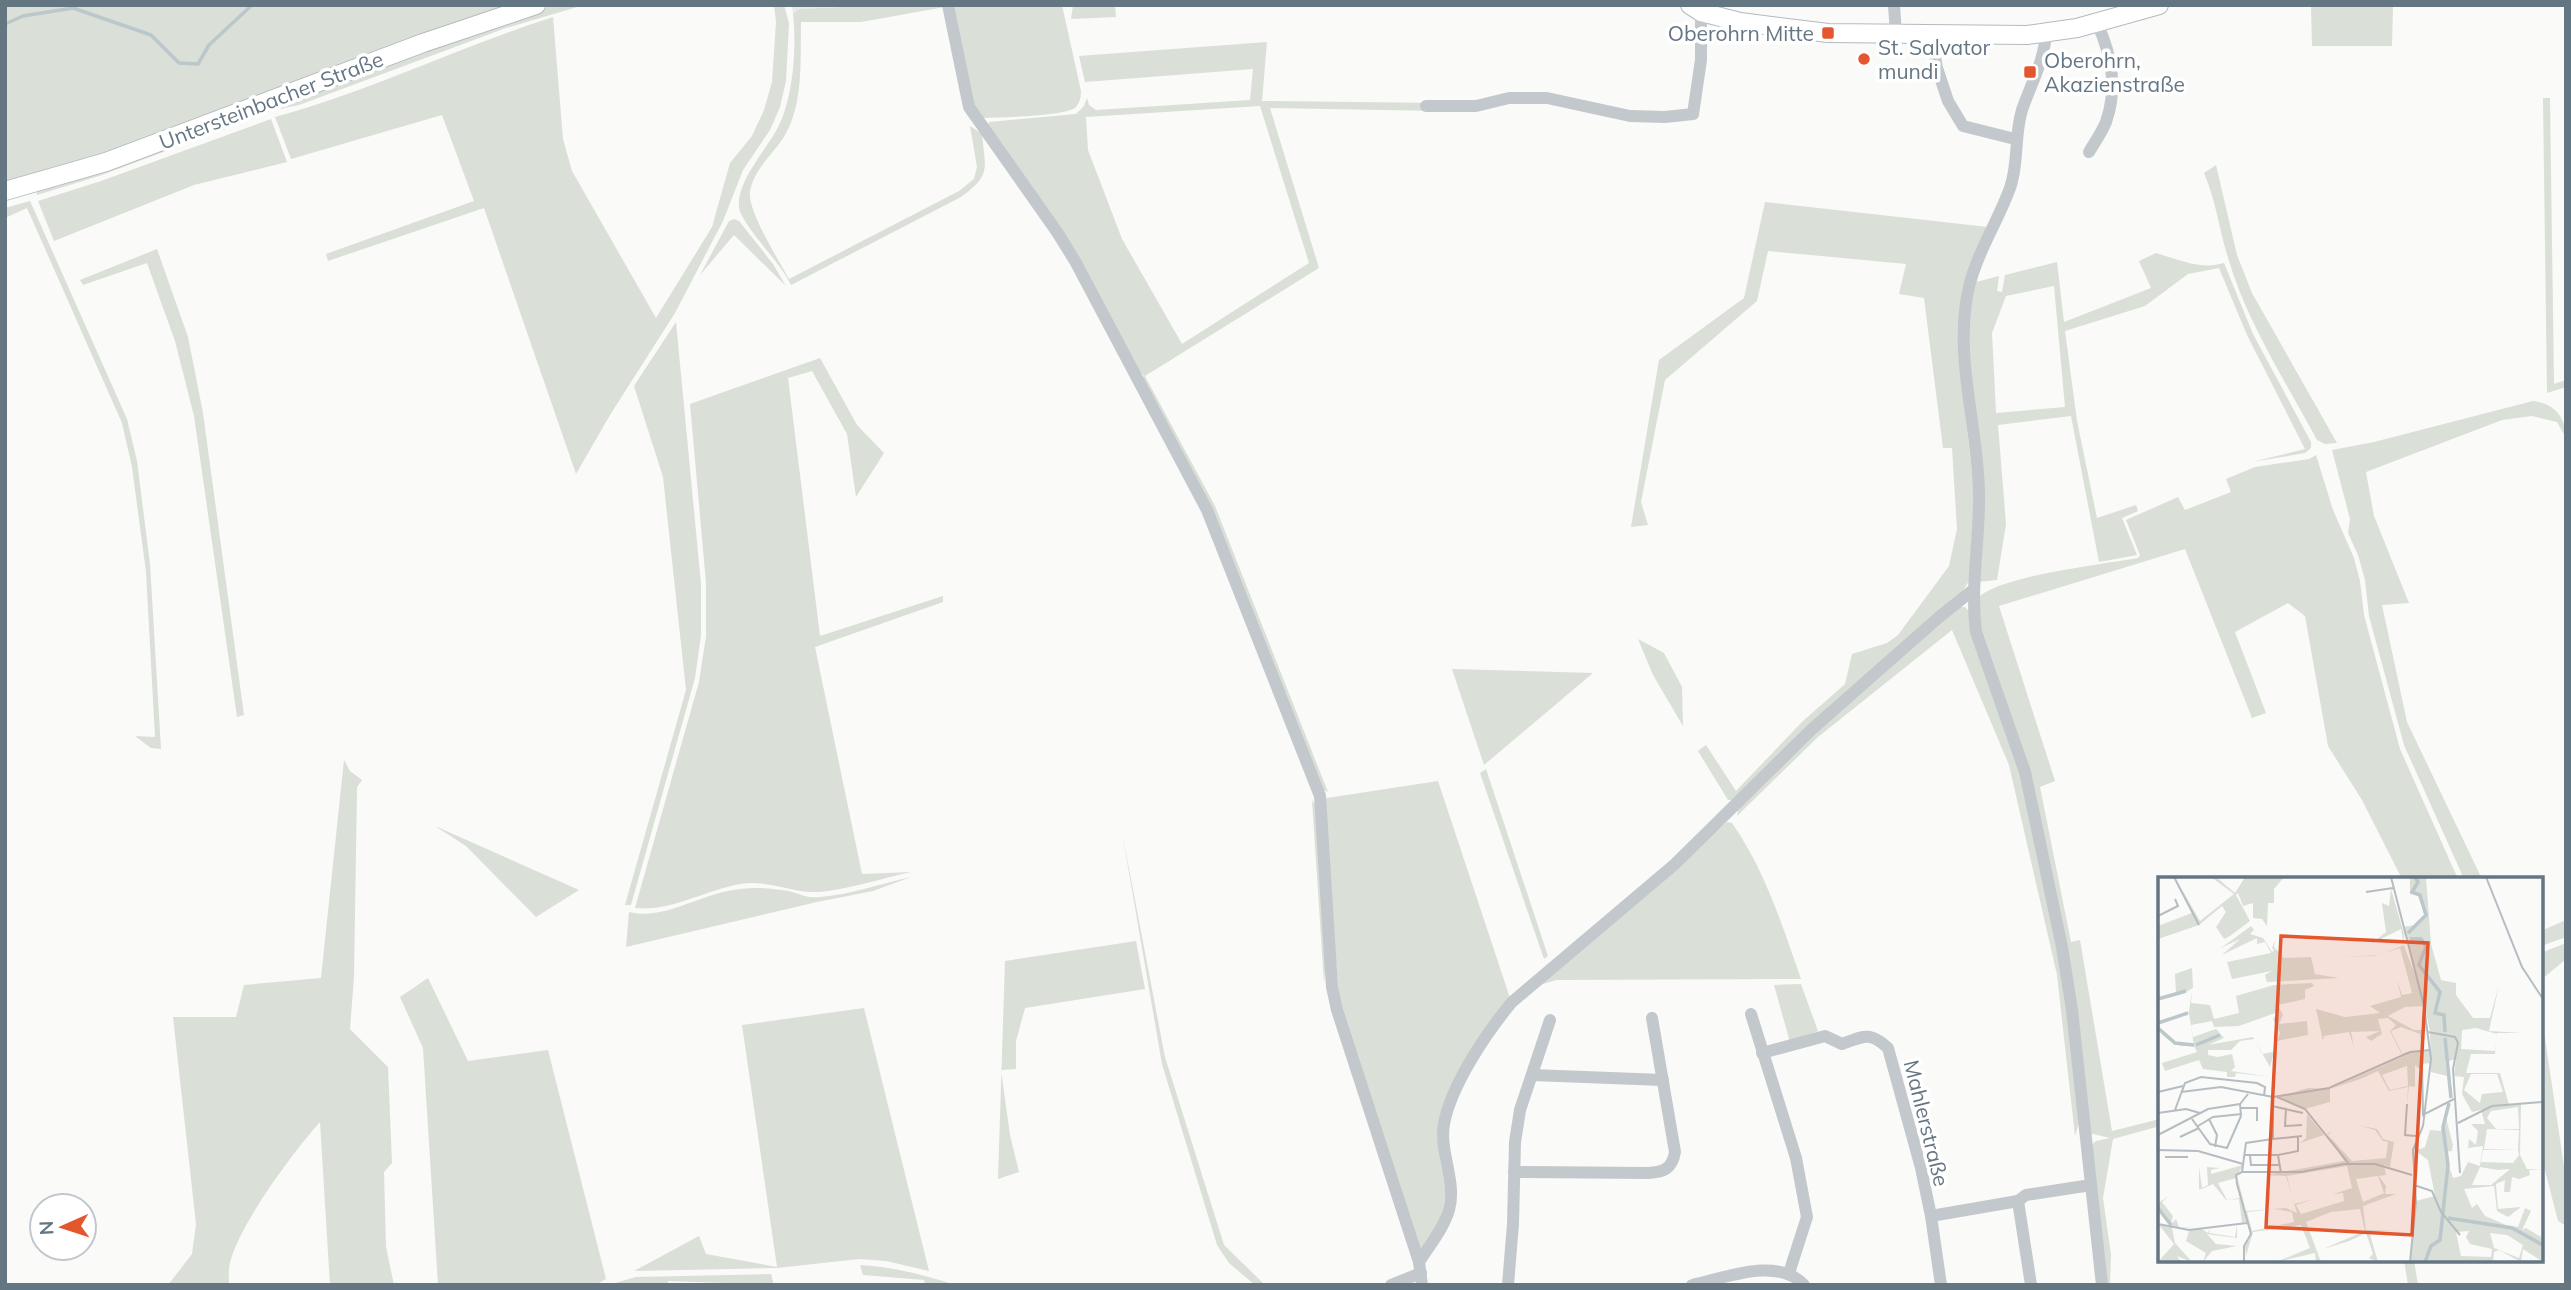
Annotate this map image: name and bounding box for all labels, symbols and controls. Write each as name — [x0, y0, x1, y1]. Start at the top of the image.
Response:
place label: Oberohrn Mitte — [1668, 20, 1814, 46]
marker: Oberohrn Mitte — [1820, 25, 1836, 41]
place label: St. Salvator mundi — [1878, 34, 1990, 84]
street label: Untersteinbacher Straße — [155, 45, 387, 155]
place label: Oberohrn, Akazienstraße — [2044, 47, 2185, 97]
marker: St. Salvator mundi — [1856, 51, 1872, 67]
marker: Oberohrn, Akazienstraße — [2022, 64, 2038, 80]
inset map — [2158, 877, 2543, 1262]
street label: Mahlerstraße — [1899, 1057, 1955, 1189]
north arrow — [28, 1192, 98, 1262]
text: N — [34, 1220, 58, 1236]

